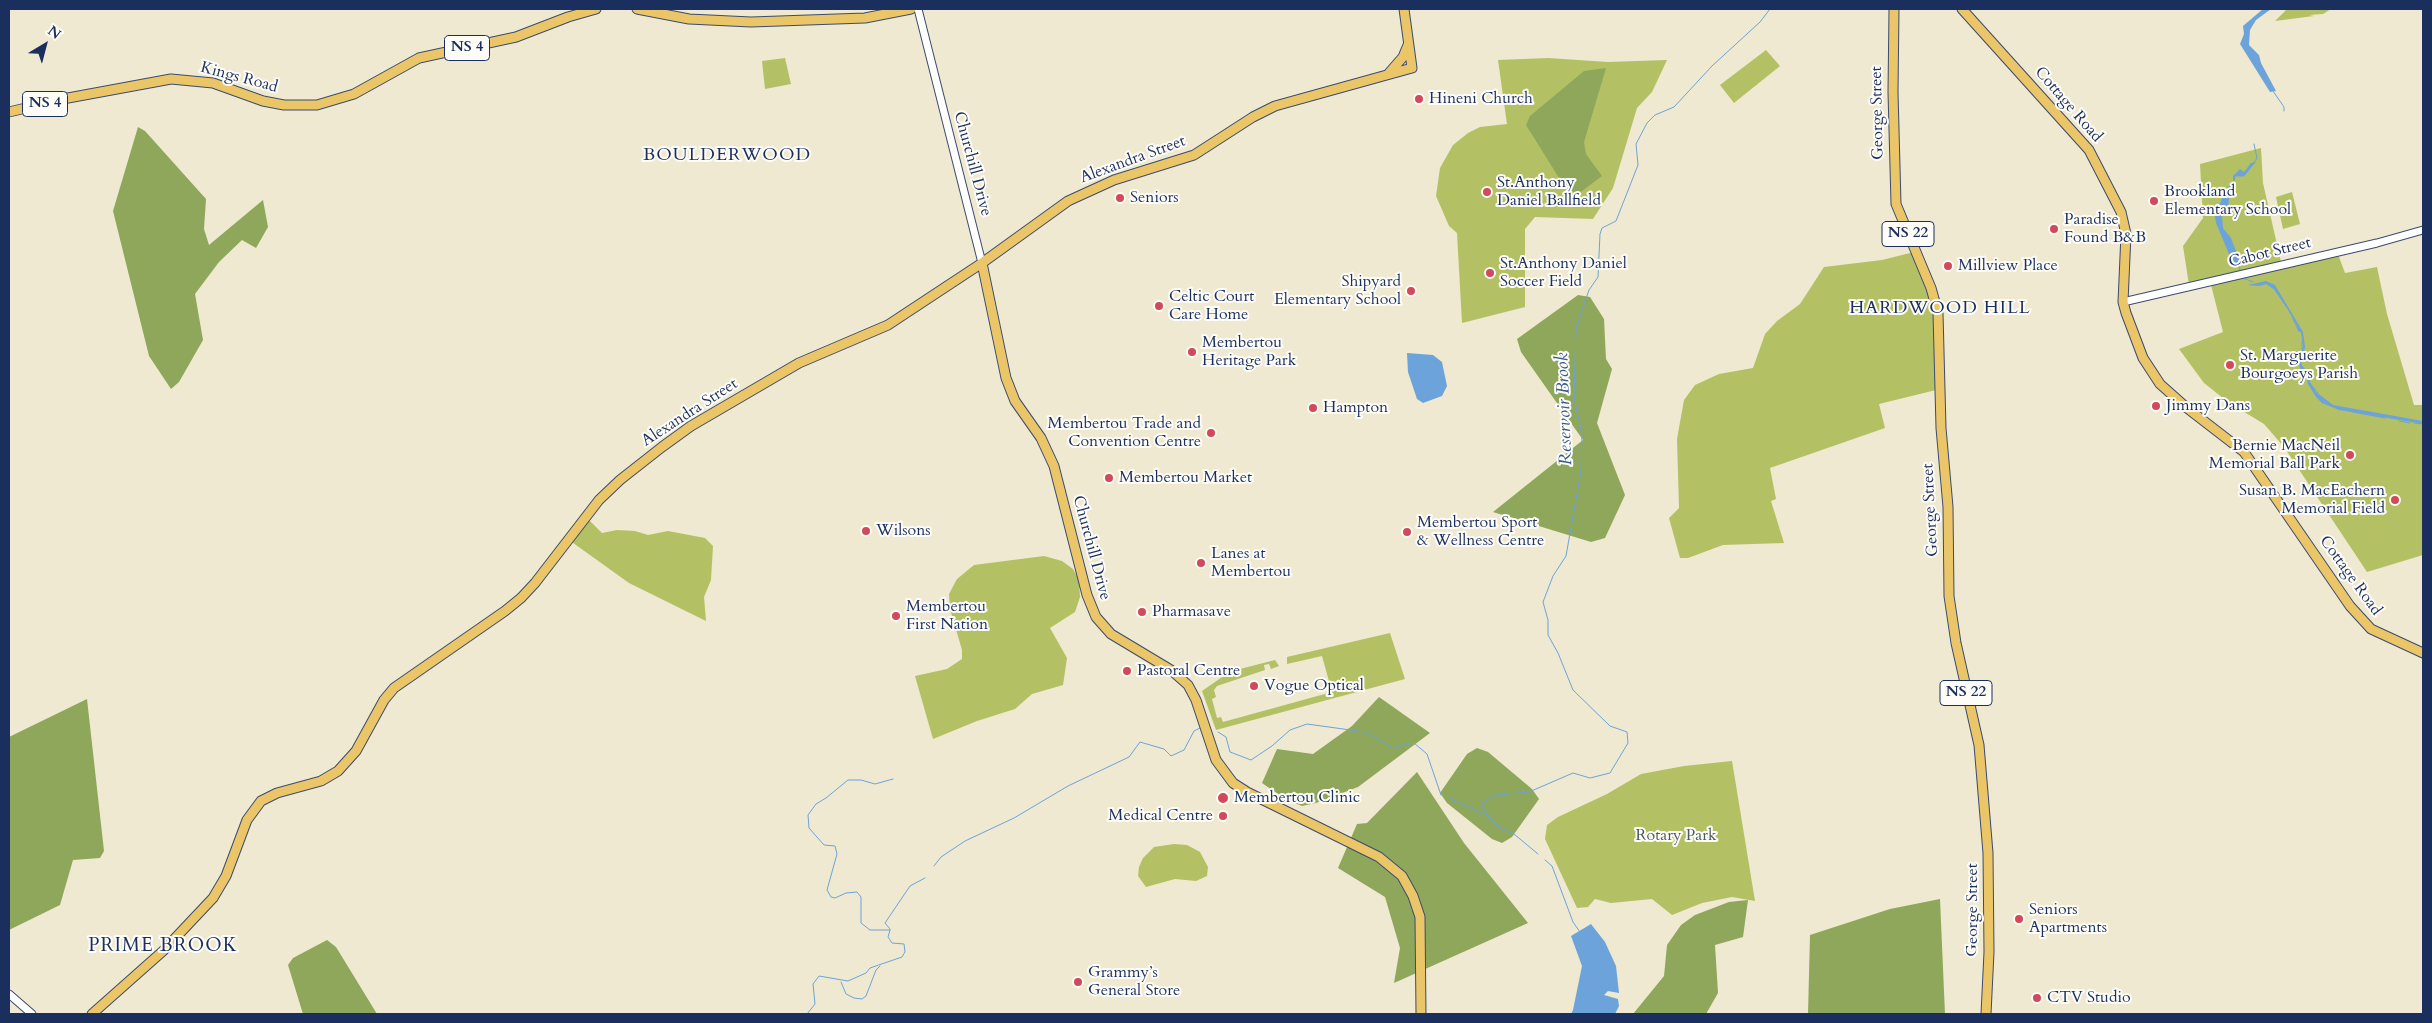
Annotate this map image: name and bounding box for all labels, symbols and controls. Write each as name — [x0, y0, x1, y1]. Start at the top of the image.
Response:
north arrow — [20, 20, 70, 70]
text: N — [44, 21, 65, 44]
road number: NS 4 — [444, 36, 490, 60]
street label: Kings Road — [198, 58, 280, 98]
street label: Cottage Road — [2030, 63, 2106, 147]
street label: George Street — [1868, 66, 1888, 160]
place label: Hineni Church — [1429, 89, 1533, 109]
road number: NS 4 — [22, 92, 68, 116]
marker: Hineni Church — [1413, 93, 1425, 105]
street label: Churchill Drive — [949, 110, 995, 218]
street label: Alexandra Street — [1078, 132, 1188, 188]
district label: BOULDERWOOD — [642, 145, 812, 167]
place label: St.Anthony Daniel Ballfield — [1497, 173, 1601, 211]
place label: Brookland Elementary School — [2164, 182, 2291, 220]
marker: St.Anthony Daniel Ballfield — [1481, 186, 1493, 198]
place label: Seniors — [1130, 188, 1179, 208]
marker: Seniors — [1114, 192, 1126, 204]
marker: Brookland Elementary School — [2148, 195, 2160, 207]
place label: Paradise Found B&B — [2064, 210, 2146, 248]
road number: NS 22 — [1882, 222, 1934, 246]
marker: Paradise Found B&B — [2048, 223, 2060, 235]
street label: Cabot Street — [2227, 233, 2313, 273]
place label: St.Anthony Daniel Soccer Field — [1500, 254, 1627, 292]
place label: Millview Place — [1958, 256, 2058, 276]
marker: Millview Place — [1942, 260, 1954, 272]
marker: St.Anthony Daniel Soccer Field — [1484, 267, 1496, 279]
place label: Shipyard Elementary School — [1274, 272, 1401, 310]
marker: Shipyard Elementary School — [1405, 285, 1417, 297]
place label: Celtic Court Care Home — [1169, 287, 1254, 325]
district label: HARDWOOD HILL — [1848, 298, 2032, 320]
marker: Celtic Court Care Home — [1153, 300, 1165, 312]
place label: Membertou Heritage Park — [1202, 333, 1296, 371]
marker: Membertou Heritage Park — [1186, 346, 1198, 358]
place label: St. Marguerite Bourgoeys Parish — [2240, 346, 2358, 384]
water label: Reservoir Brook — [1552, 352, 1578, 466]
marker: St. Marguerite Bourgoeys Parish — [2224, 359, 2236, 371]
street label: Alexandra Street — [638, 375, 742, 451]
place label: Jimmy Dans — [2166, 396, 2250, 416]
place label: Hampton — [1323, 398, 1388, 418]
marker: Jimmy Dans — [2150, 400, 2162, 412]
marker: Hampton — [1307, 402, 1319, 414]
place label: Membertou Trade and Convention Centre — [1048, 414, 1201, 452]
marker: Membertou Trade and Convention Centre — [1205, 427, 1217, 439]
place label: Bernie MacNeil Memorial Ball Park — [2209, 436, 2340, 474]
marker: Bernie MacNeil Memorial Ball Park — [2344, 449, 2356, 461]
street label: George Street — [1919, 463, 1943, 557]
place label: Membertou Market — [1119, 468, 1252, 488]
marker: Membertou Market — [1103, 472, 1115, 484]
place label: Susan B. MacEachern Memorial Field — [2239, 481, 2385, 519]
street label: Churchill Drive — [1068, 494, 1114, 602]
marker: Susan B. MacEachern Memorial Field — [2389, 494, 2401, 506]
place label: Membertou Sport & Wellness Centre — [1417, 513, 1544, 551]
place label: Wilsons — [876, 521, 931, 541]
marker: Wilsons — [860, 525, 872, 537]
marker: Membertou Sport & Wellness Centre — [1401, 526, 1413, 538]
street label: Cottage Road — [2315, 532, 2385, 620]
place label: Lanes at Membertou — [1211, 544, 1291, 582]
marker: Lanes at Membertou — [1195, 557, 1207, 569]
place label: Membertou First Nation — [906, 597, 988, 635]
place label: Pharmasave — [1152, 602, 1231, 622]
marker: Pharmasave — [1136, 606, 1148, 618]
marker: Membertou First Nation — [890, 610, 902, 622]
place label: Pastoral Centre — [1137, 661, 1240, 681]
marker: Pastoral Centre — [1121, 665, 1133, 677]
place label: Vogue Optical — [1264, 676, 1364, 696]
marker: Vogue Optical — [1248, 680, 1260, 692]
road number: NS 22 — [1940, 680, 1992, 706]
place label: Membertou Clinic — [1234, 788, 1360, 808]
marker: Membertou Clinic — [1216, 791, 1230, 805]
place label: Medical Centre — [1108, 806, 1213, 826]
marker: Medical Centre — [1217, 810, 1229, 822]
park label: Rotary Park — [1635, 826, 1717, 846]
street label: George Street — [1963, 863, 1983, 957]
place label: Seniors Apartments — [2029, 900, 2107, 938]
marker: Seniors Apartments — [2013, 913, 2025, 925]
district label: PRIME BROOK — [87, 936, 239, 958]
place label: Grammy’s General Store — [1088, 963, 1180, 1001]
marker: Grammy’s General Store — [1072, 976, 1084, 988]
place label: CTV Studio — [2047, 988, 2131, 1008]
marker: CTV Studio — [2031, 992, 2043, 1004]

